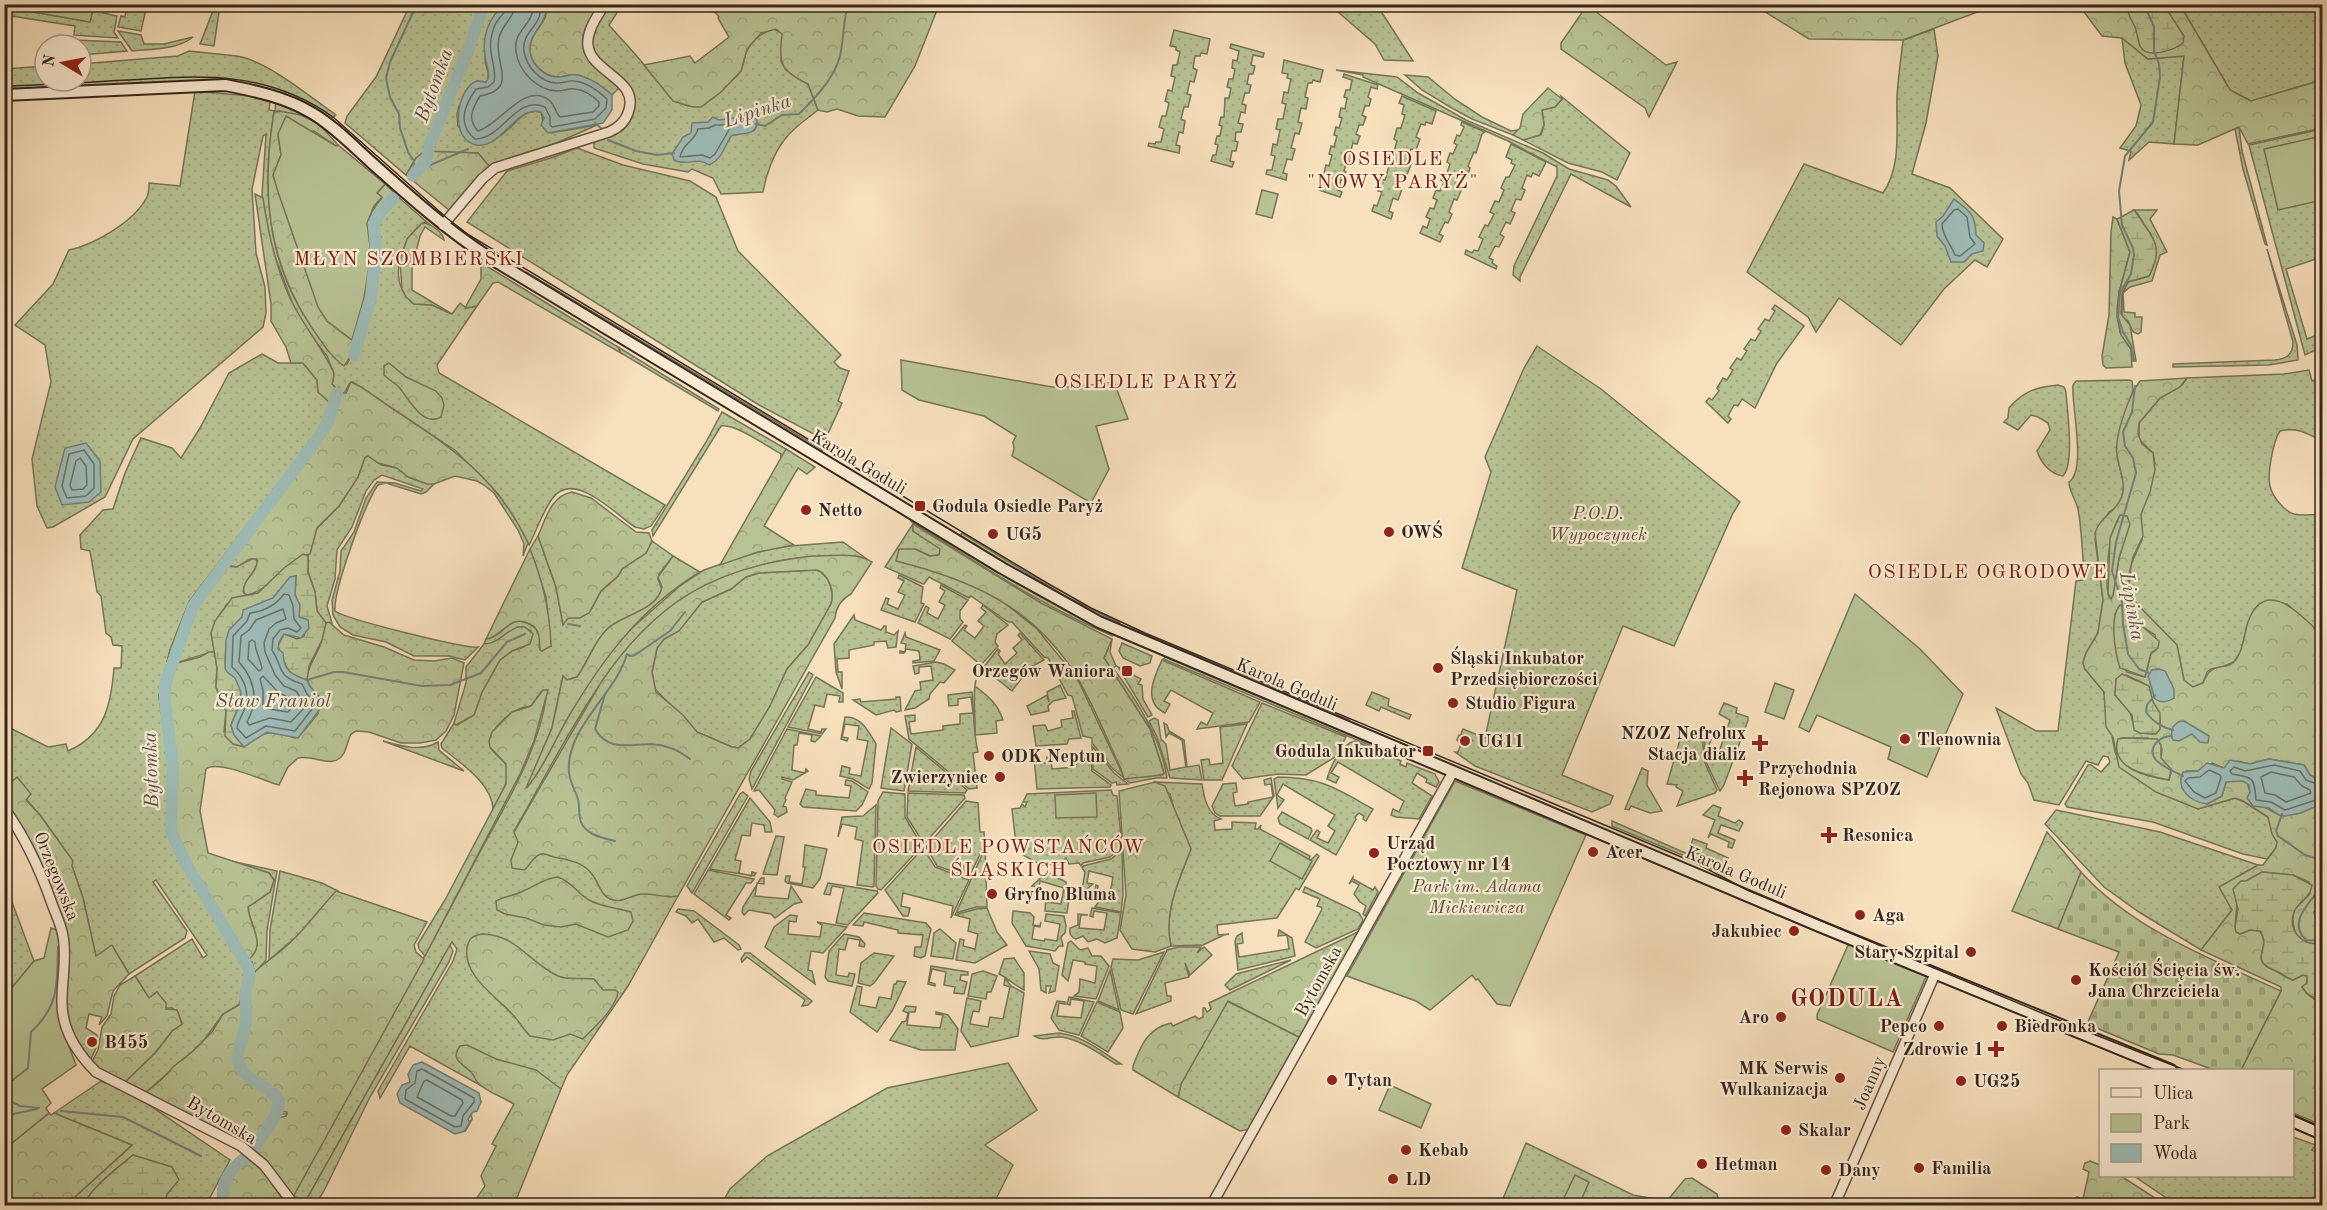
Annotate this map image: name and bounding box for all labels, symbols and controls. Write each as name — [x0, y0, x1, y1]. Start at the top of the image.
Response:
north arrow — [33, 33, 93, 93]
water label: Bytomka — [412, 46, 457, 126]
text: N — [41, 53, 59, 68]
water label: Lipinka — [720, 92, 794, 132]
district label: OSIEDLE "NOWY PARYŻ" — [1307, 150, 1479, 193]
district label: MŁYN SZOMBIERSKI — [294, 250, 524, 270]
district label: OSIEDLE PARYŻ — [1054, 371, 1238, 393]
street label: Karola Goduli — [807, 427, 910, 499]
place label: Godula Osiedle Paryż — [932, 498, 1103, 516]
marker: Godula Osiedle Paryż — [913, 499, 927, 513]
place label: Netto — [818, 502, 862, 520]
marker: Netto — [799, 503, 813, 517]
park label: P.O.D. Wypoczynek — [1549, 505, 1647, 544]
place label: OWŚ — [1401, 520, 1443, 542]
marker: OWŚ — [1382, 525, 1396, 539]
place label: UG5 — [1005, 526, 1042, 544]
marker: UG5 — [986, 527, 1000, 541]
district label: OSIEDLE OGRODOWE — [1868, 563, 2108, 583]
water label: Lipinka — [2115, 569, 2147, 643]
place label: Śląski Inkubator Przedsiębiorczości — [1450, 646, 1597, 689]
street label: Karola Goduli — [1233, 655, 1340, 714]
marker: Śląski Inkubator Przedsiębiorczości — [1431, 661, 1445, 675]
place label: Orzegów Waniora — [972, 663, 1115, 681]
marker: Orzegów Waniora — [1120, 664, 1134, 678]
water label: Staw Franiol — [215, 692, 331, 712]
place label: Studio Figura — [1465, 695, 1576, 713]
marker: Studio Figura — [1446, 696, 1460, 710]
place label: NZOZ Nefrolux Stacja dializ — [1621, 725, 1746, 764]
water label: Bytomka — [141, 731, 163, 809]
place label: Tlenownia — [1917, 731, 2001, 749]
marker: Tlenownia — [1898, 732, 1912, 746]
place label: UG11 — [1477, 733, 1524, 751]
marker: UG11 — [1458, 734, 1472, 748]
marker: NZOZ Nefrolux Stacja dializ — [1751, 734, 1769, 752]
place label: Godula Inkubator — [1275, 743, 1416, 761]
marker: Godula Inkubator — [1421, 744, 1435, 758]
place label: ODK Neptun — [1001, 748, 1105, 766]
marker: ODK Neptun — [982, 749, 996, 763]
place label: Przychodnia Rejonowa SPZOZ — [1758, 760, 1901, 799]
place label: Zwierzyniec — [891, 769, 988, 787]
marker: Przychodnia Rejonowa SPZOZ — [1736, 769, 1754, 787]
marker: Zwierzyniec — [993, 770, 1007, 784]
marker: Resonica — [1820, 826, 1838, 844]
place label: Resonica — [1842, 827, 1913, 845]
street label: Orzegowska — [30, 829, 82, 924]
district label: OSIEDLE POWSTAŃCÓW ŚLĄSKICH — [872, 834, 1146, 881]
place label: Urząd Pocztowy nr 14 — [1386, 835, 1511, 874]
street label: Karola Goduli — [1682, 843, 1789, 902]
place label: Acer — [1605, 844, 1643, 862]
marker: Acer — [1586, 845, 1600, 859]
marker: Urząd Pocztowy nr 14 — [1367, 846, 1381, 860]
park label: Park im. Adama Mickiewicza — [1411, 878, 1542, 917]
place label: Gryfno Bluma — [1004, 886, 1116, 904]
marker: Gryfno Bluma — [985, 887, 999, 901]
place label: Aga — [1872, 907, 1905, 925]
marker: Aga — [1853, 908, 1867, 922]
place label: Jakubiec — [1711, 923, 1782, 941]
marker: Jakubiec — [1787, 924, 1801, 938]
street label: Bytomska — [1292, 943, 1346, 1020]
place label: Stary Szpital — [1854, 944, 1959, 962]
marker: Stary Szpital — [1964, 945, 1978, 959]
place label: Kościół Ścięcia św. Jana Chrzciciela — [2088, 958, 2240, 1001]
marker: Kościół Ścięcia św. Jana Chrzciciela — [2069, 973, 2083, 987]
district label: GODULA — [1790, 988, 1904, 1012]
place label: Aro — [1739, 1009, 1769, 1027]
marker: Aro — [1774, 1010, 1788, 1024]
place label: Pepco — [1880, 1018, 1927, 1036]
place label: Biedronka — [2014, 1018, 2096, 1036]
marker: Pepco — [1932, 1019, 1946, 1033]
marker: Biedronka — [1995, 1019, 2009, 1033]
place label: B455 — [104, 1034, 148, 1052]
marker: B455 — [85, 1035, 99, 1049]
place label: Zdrowie 1 — [1903, 1041, 1984, 1059]
marker: Zdrowie 1 — [1989, 1042, 2003, 1056]
street label: Joanny — [1851, 1053, 1889, 1113]
place label: MK Serwis Wulkanizacja — [1719, 1060, 1828, 1099]
legend — [2099, 1069, 2294, 1177]
marker: MK Serwis Wulkanizacja — [1833, 1071, 1847, 1085]
place label: Tytan — [1344, 1072, 1392, 1090]
marker: Tytan — [1325, 1073, 1339, 1087]
place label: UG25 — [1973, 1073, 2020, 1091]
marker: UG25 — [1954, 1074, 1968, 1088]
text: Ulica — [2153, 1085, 2194, 1103]
street label: Bytomska — [183, 1094, 260, 1148]
text: Park — [2153, 1115, 2190, 1133]
place label: Skalar — [1798, 1122, 1851, 1140]
marker: Skalar — [1779, 1123, 1793, 1137]
place label: Kebab — [1418, 1142, 1469, 1160]
marker: Kebab — [1399, 1143, 1413, 1157]
text: Woda — [2153, 1145, 2198, 1163]
place label: Hetman — [1714, 1156, 1777, 1174]
marker: Hetman — [1695, 1157, 1709, 1171]
place label: Familia — [1931, 1160, 1991, 1178]
marker: Familia — [1912, 1161, 1926, 1175]
place label: Dany — [1838, 1162, 1881, 1180]
marker: Dany — [1819, 1163, 1833, 1177]
place label: LD — [1405, 1171, 1431, 1189]
marker: LD — [1386, 1172, 1400, 1186]

